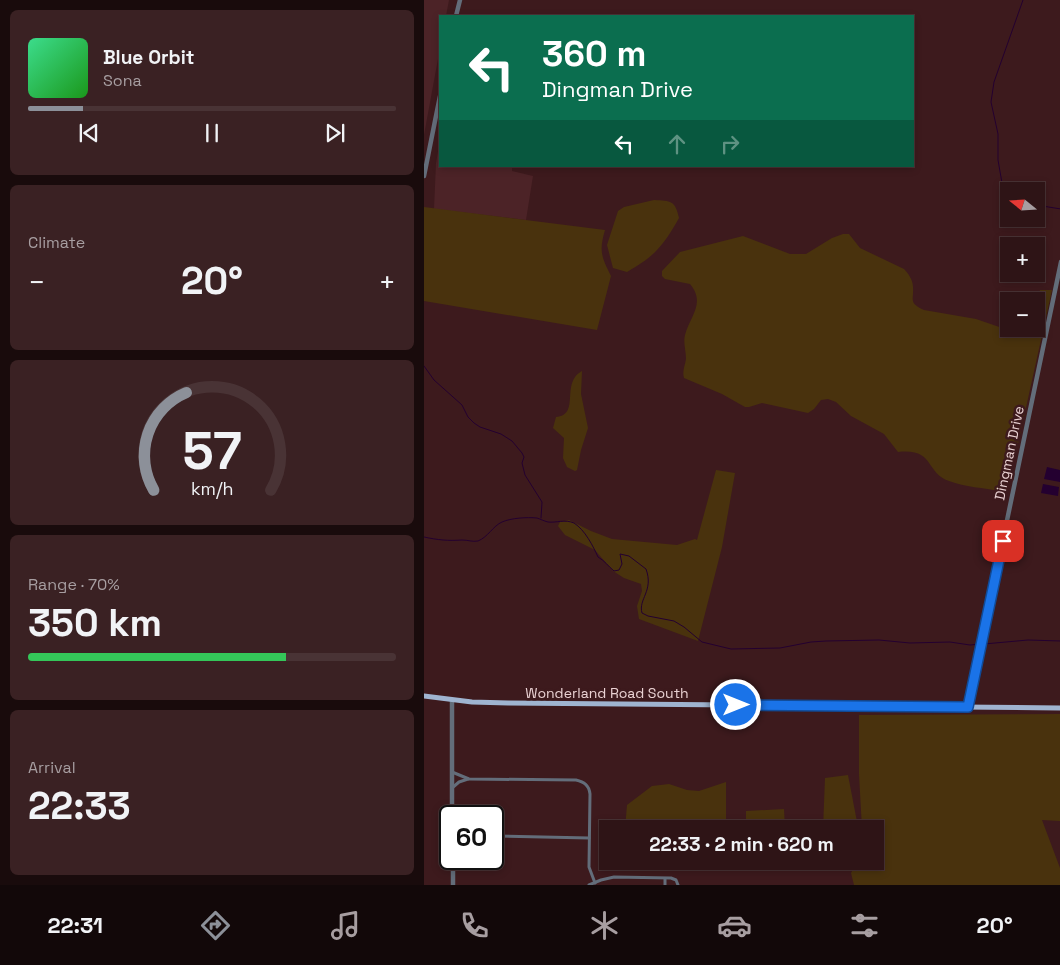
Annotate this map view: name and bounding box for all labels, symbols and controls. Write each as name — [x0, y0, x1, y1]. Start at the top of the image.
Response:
text: 360 m — [542, 32, 646, 76]
icon: left — [459, 35, 524, 100]
text: Blue Orbit — [103, 45, 194, 70]
text: Sona — [103, 70, 142, 91]
text: Dingman Drive — [542, 75, 693, 103]
icon: previous — [75, 119, 103, 147]
icon: pause — [198, 119, 226, 147]
icon: next — [321, 119, 349, 147]
icon: left — [610, 130, 638, 158]
icon: ahead — [663, 130, 691, 158]
icon: right — [716, 130, 744, 158]
north arrow — [1000, 182, 1045, 228]
map controls — [1000, 182, 1045, 337]
text: Climate — [28, 232, 85, 253]
button: + — [1000, 237, 1045, 282]
text: 20° — [181, 257, 243, 305]
text: − — [28, 264, 45, 300]
text: + — [379, 264, 396, 300]
button: − — [1000, 292, 1045, 337]
street label: Dingman Drive — [990, 404, 1028, 502]
text: 57 — [182, 418, 242, 484]
text: km/h — [191, 477, 233, 500]
pin — [982, 520, 1024, 562]
icon: arrive — [989, 527, 1017, 555]
text: Range · 70% — [28, 574, 120, 595]
text: 350 km — [28, 599, 162, 647]
position arrow — [709, 678, 761, 730]
street label: Wonderland Road South — [525, 684, 689, 702]
text: Arrival — [28, 757, 76, 778]
text: 22:33 — [28, 782, 131, 830]
speed limit sign: 60 — [439, 805, 504, 870]
text: 22:33 · 2 min · 620 m — [649, 832, 834, 857]
icon: directions — [198, 908, 233, 943]
icon: music — [328, 908, 363, 943]
icon: phone — [457, 908, 492, 943]
icon: climate — [587, 908, 622, 943]
icon: car — [717, 908, 752, 943]
icon: filters — [847, 908, 882, 943]
text: 22:31 — [47, 911, 103, 939]
text: 20° — [977, 911, 1013, 939]

